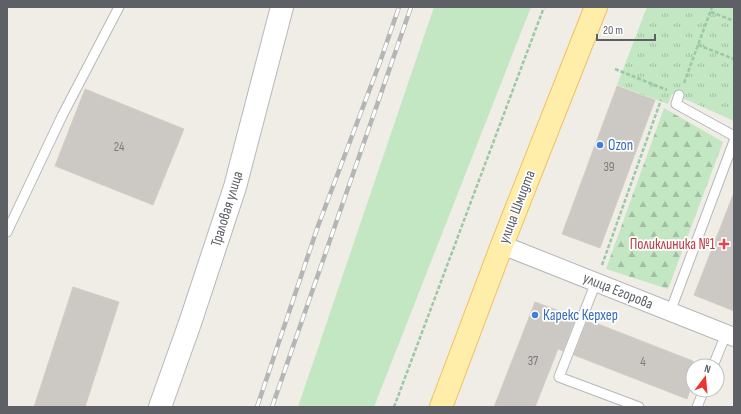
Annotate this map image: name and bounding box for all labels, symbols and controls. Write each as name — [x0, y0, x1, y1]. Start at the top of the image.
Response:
scale bar — [597, 16, 655, 42]
text: 20 m — [603, 23, 623, 38]
place label: Ozon — [608, 136, 633, 155]
house number: 24 — [114, 139, 125, 155]
marker: Ozon — [595, 140, 605, 150]
house number: 39 — [603, 159, 615, 175]
street label: улица Шмидта — [494, 167, 540, 246]
street label: Траловая улица — [207, 169, 248, 249]
place label: Поликлиника №1 — [630, 235, 716, 254]
marker: Поликлиника №1 — [718, 238, 730, 250]
street label: улица Егорова — [580, 268, 656, 314]
place label: Карекс Керхер — [543, 306, 618, 325]
marker: Карекс Керхер — [530, 310, 540, 320]
house number: 37 — [528, 353, 539, 369]
house number: 4 — [640, 354, 646, 370]
north arrow — [685, 358, 725, 398]
text: N — [703, 362, 712, 376]

